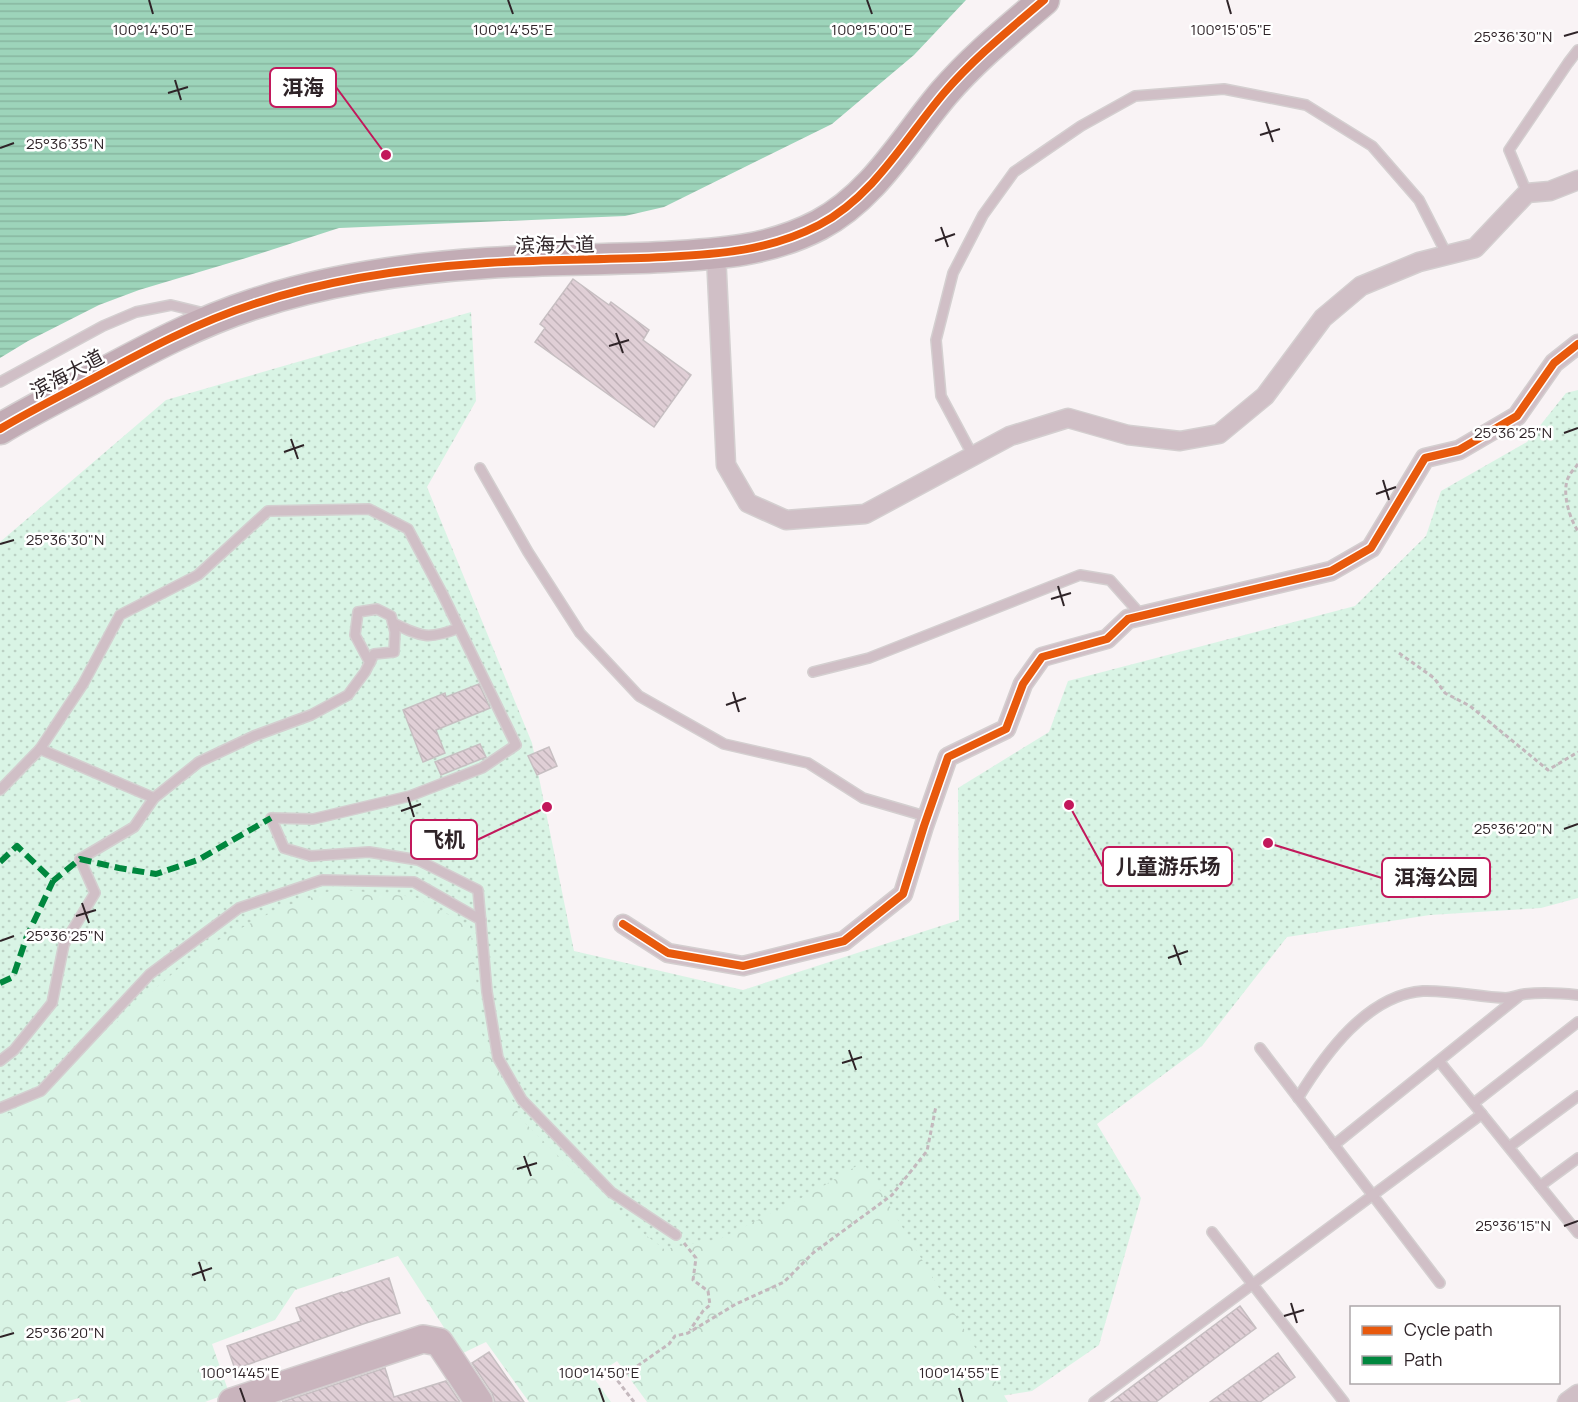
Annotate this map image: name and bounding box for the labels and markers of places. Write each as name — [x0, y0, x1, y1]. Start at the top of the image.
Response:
callout: 洱海 — [270, 68, 336, 107]
callout: 飞机 — [411, 820, 477, 859]
callout: 儿童游乐场 — [1103, 847, 1232, 886]
callout: 洱海公园 — [1382, 858, 1490, 897]

